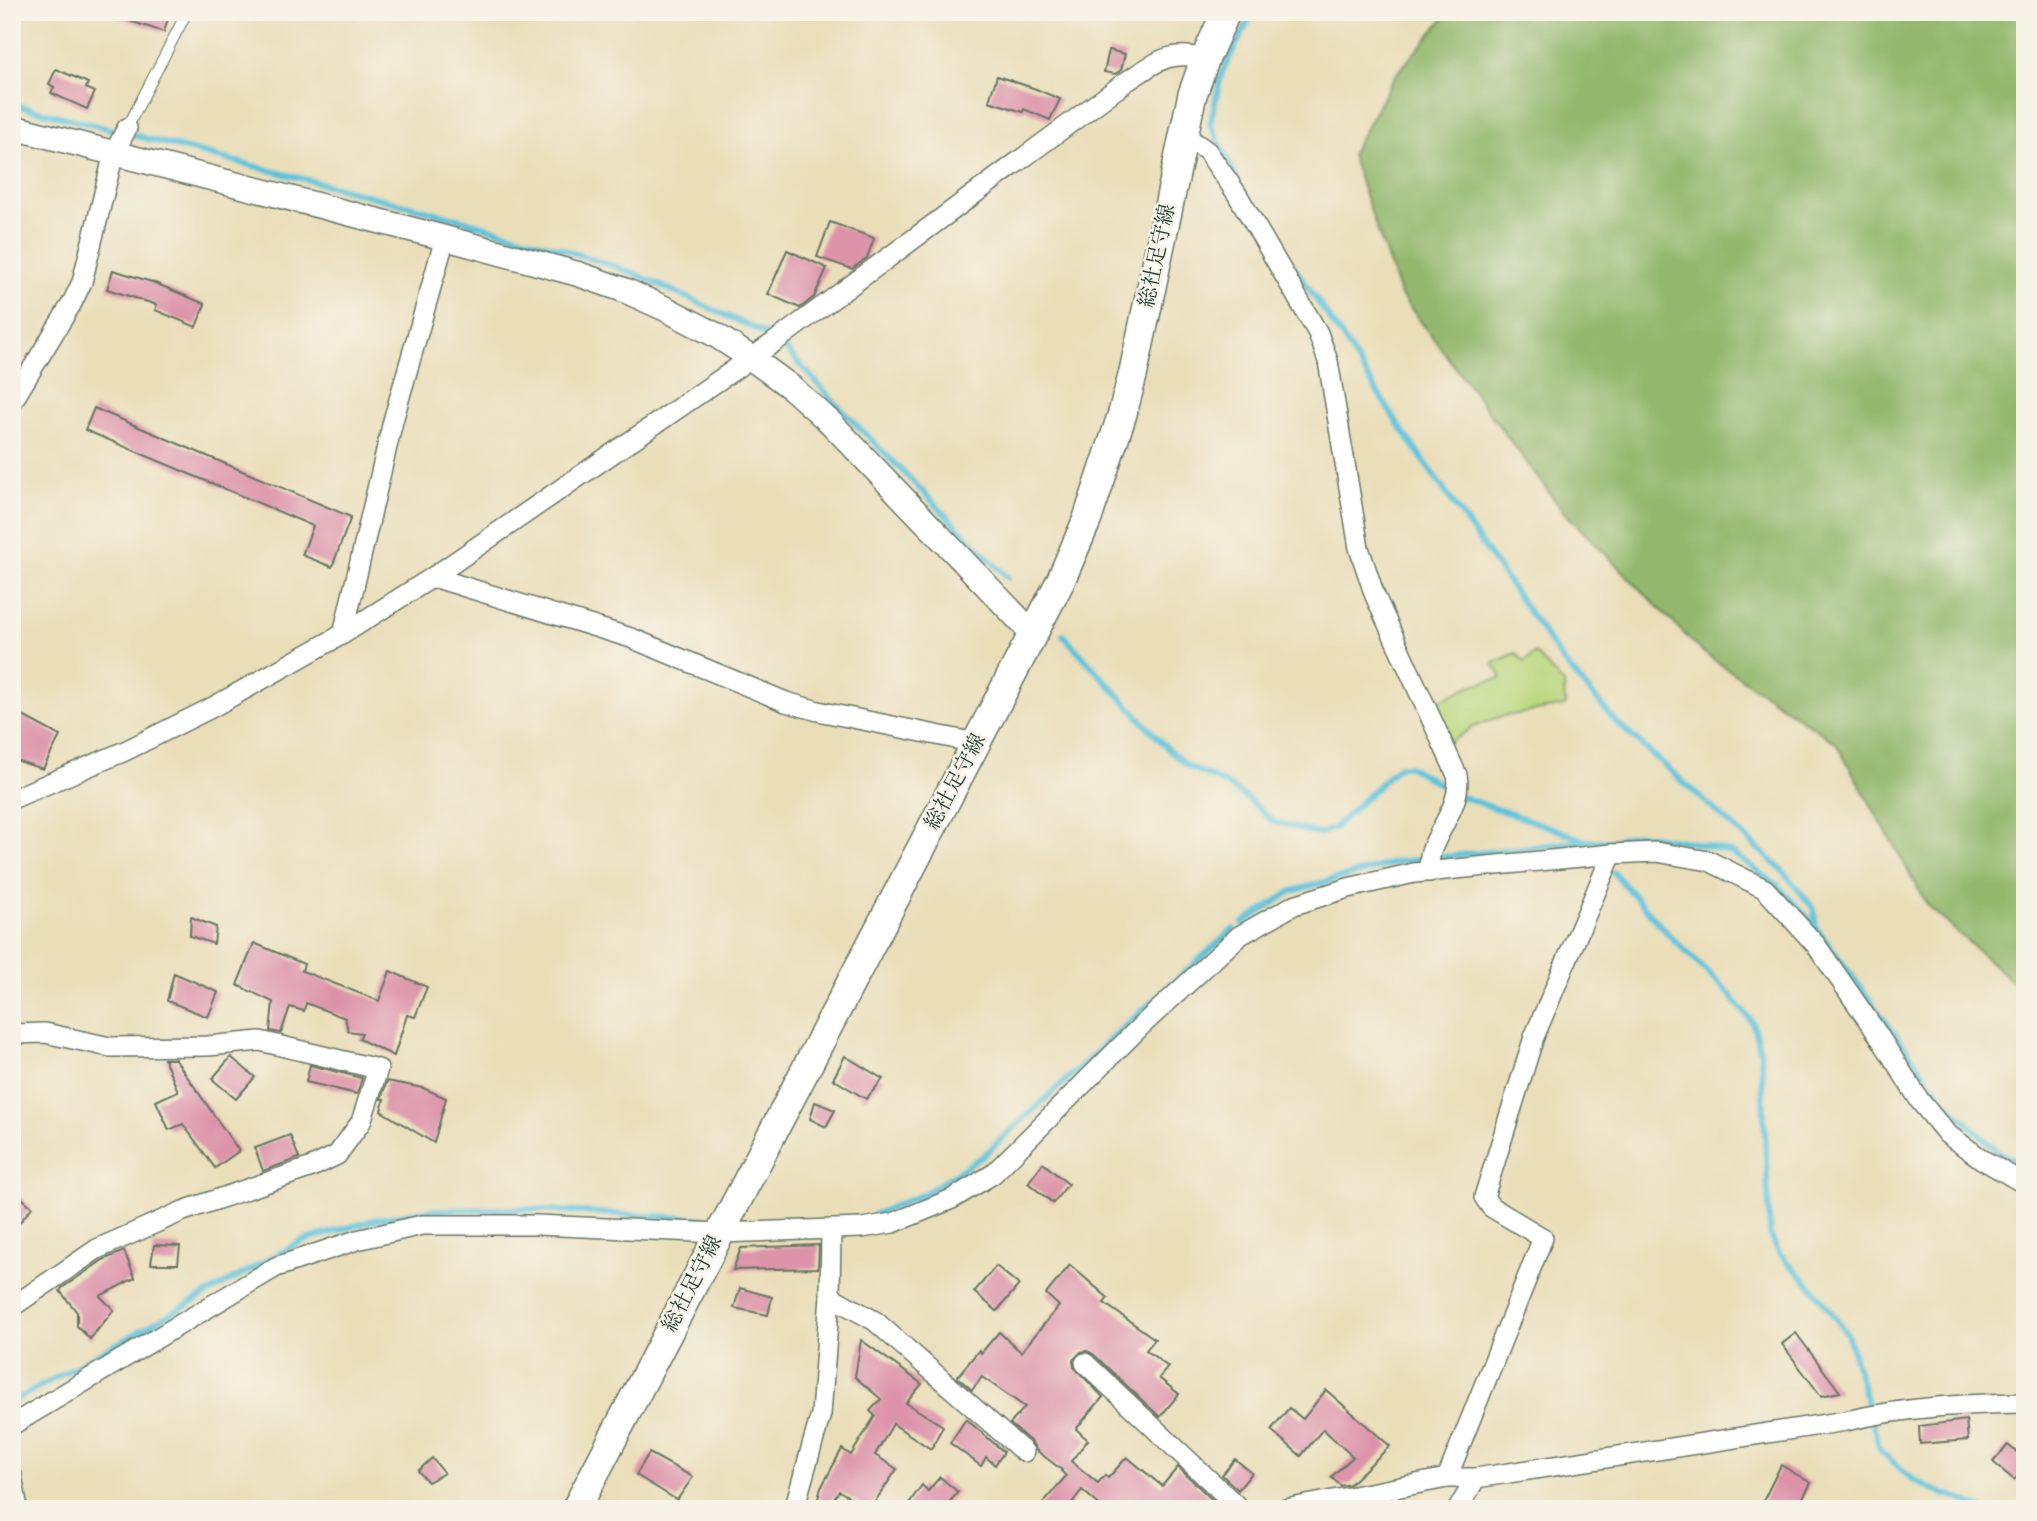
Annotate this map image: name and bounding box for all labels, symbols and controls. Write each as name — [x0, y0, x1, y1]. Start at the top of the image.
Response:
street label: 総社足守線 — [1133, 202, 1183, 310]
street label: 総社足守線 — [919, 729, 993, 835]
street label: 総社足守線 — [656, 1231, 730, 1337]

